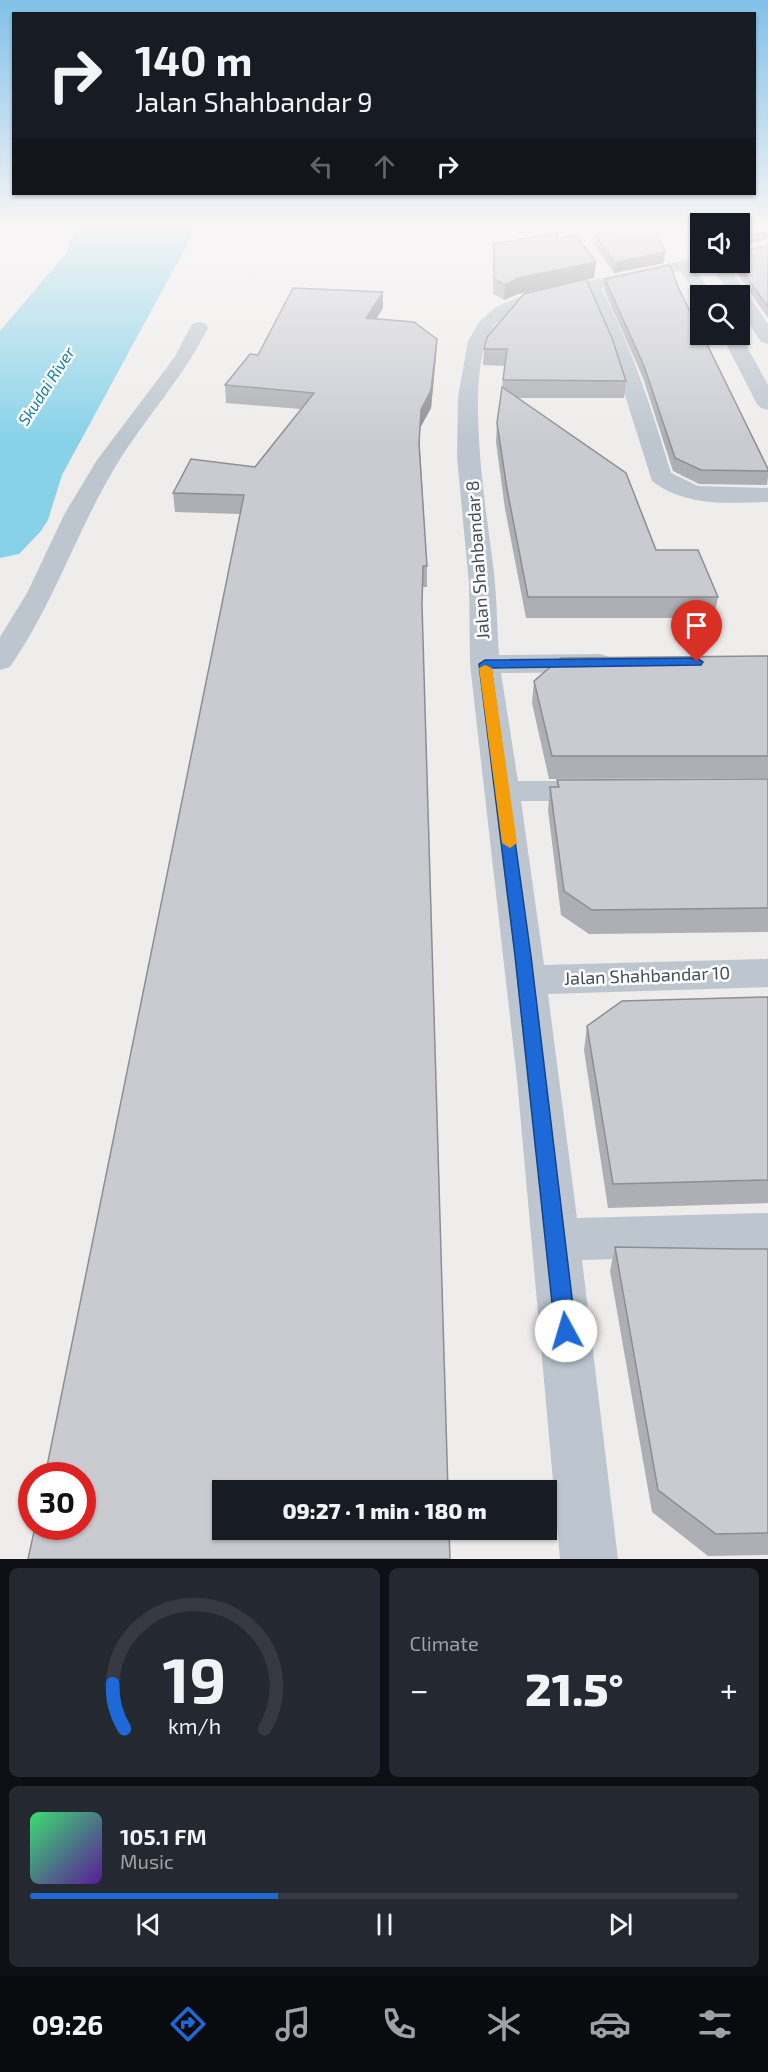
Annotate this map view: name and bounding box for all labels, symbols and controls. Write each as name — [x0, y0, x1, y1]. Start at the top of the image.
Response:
text: 140 m — [135, 34, 252, 84]
icon: right — [36, 36, 114, 114]
text: Jalan Shahbandar 9 — [135, 85, 373, 117]
icon: left — [305, 150, 338, 183]
icon: ahead — [368, 150, 401, 183]
icon: right — [431, 150, 464, 183]
map controls — [690, 213, 750, 345]
button: sound — [690, 213, 750, 273]
button: search — [690, 285, 750, 345]
water label: Skudai River — [13, 343, 78, 428]
street label: Jalan Shahbandar 8 — [460, 480, 494, 640]
pin — [671, 600, 722, 662]
icon: arrive — [680, 609, 713, 642]
street label: Jalan Shahbandar 10 — [563, 961, 730, 989]
position arrow — [534, 1299, 598, 1363]
speed limit sign: 30 — [18, 1462, 96, 1540]
text: 09:27 · 1 min · 180 m — [282, 1497, 487, 1523]
text: Climate — [410, 1631, 479, 1655]
text: 19 — [162, 1641, 226, 1716]
text: 21.5° — [525, 1661, 624, 1715]
text: − — [410, 1669, 429, 1709]
text: + — [720, 1669, 738, 1709]
text: km/h — [168, 1714, 221, 1739]
text: 105.1 FM — [120, 1823, 207, 1849]
text: Music — [120, 1849, 174, 1873]
icon: previous — [132, 1908, 165, 1941]
icon: pause — [368, 1908, 401, 1941]
icon: next — [604, 1908, 637, 1941]
icon: directions — [167, 2003, 209, 2045]
icon: music — [272, 2003, 314, 2045]
icon: phone — [378, 2003, 420, 2045]
icon: climate — [483, 2003, 525, 2045]
icon: car — [589, 2003, 631, 2045]
icon: filters — [694, 2003, 736, 2045]
text: 09:26 — [32, 2008, 103, 2040]

